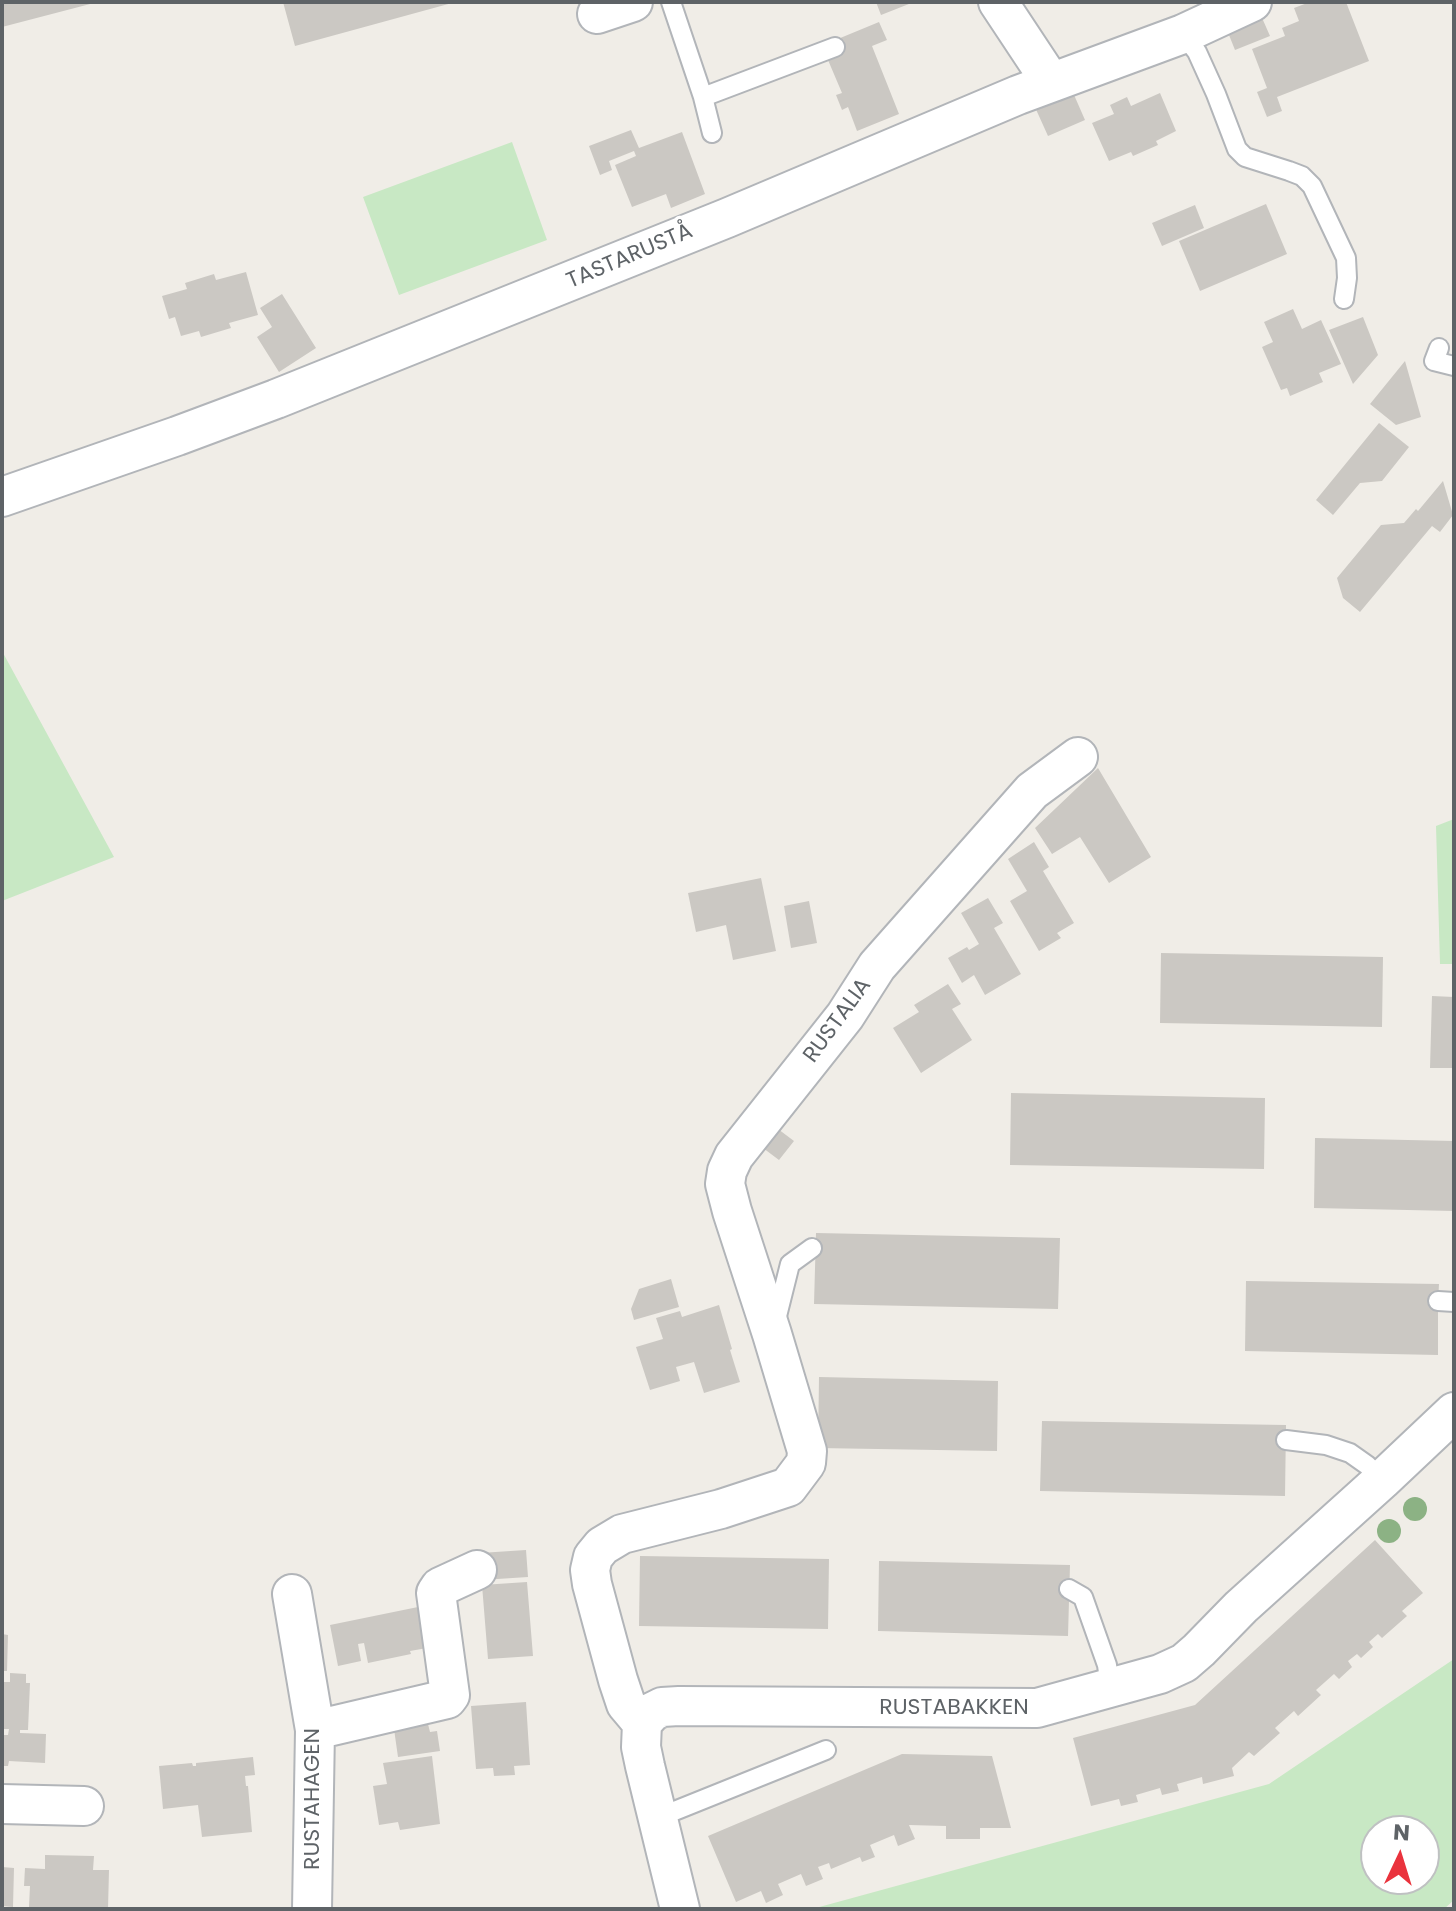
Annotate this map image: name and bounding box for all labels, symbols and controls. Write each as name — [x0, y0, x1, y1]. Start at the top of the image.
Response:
street label: TASTARUSTÅ — [563, 219, 697, 295]
street label: RUSTALIA — [799, 974, 877, 1068]
street label: RUSTABAKKEN — [879, 1695, 1029, 1721]
street label: RUSTAHAGEN — [300, 1728, 326, 1870]
north arrow — [1360, 1815, 1440, 1895]
text: N — [1392, 1817, 1411, 1849]

